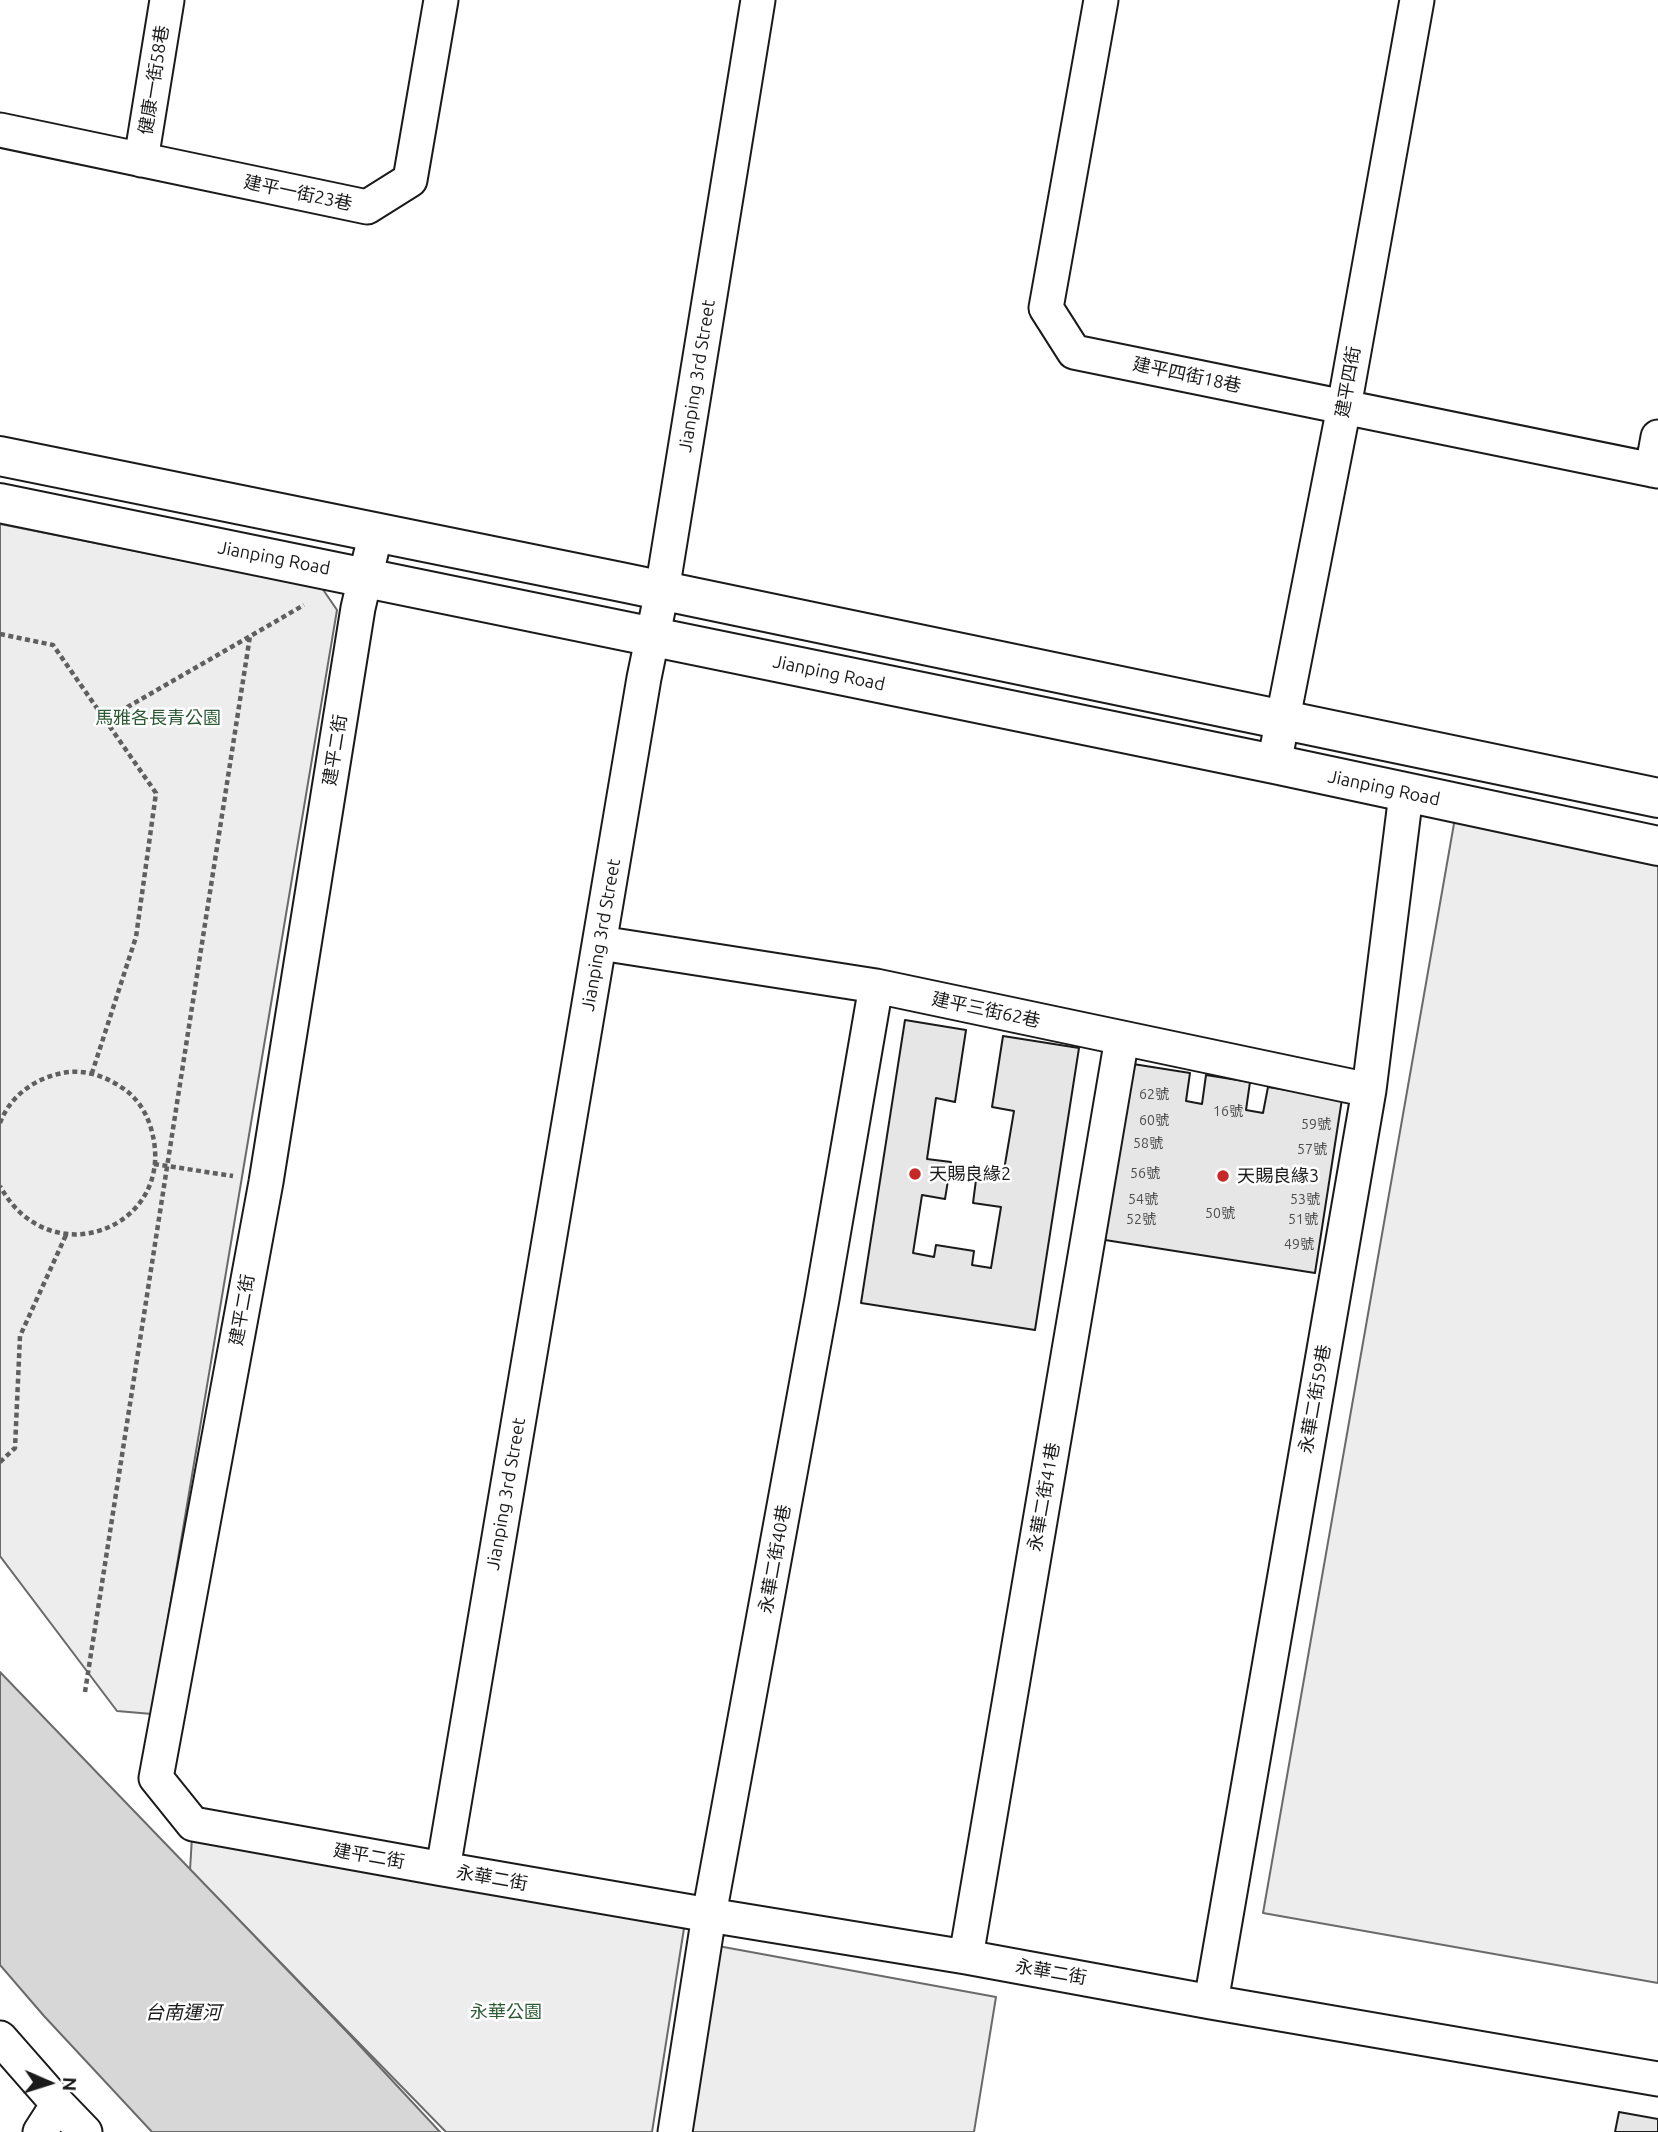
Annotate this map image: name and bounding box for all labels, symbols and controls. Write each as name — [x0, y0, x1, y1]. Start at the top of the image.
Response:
street label: 健康一街58巷 — [135, 24, 173, 136]
street label: 建平一街23巷 — [242, 171, 354, 215]
street label: Jianping 3rd Street — [674, 298, 720, 454]
street label: 建平四街 — [1331, 345, 1365, 419]
street label: 建平四街18巷 — [1131, 353, 1243, 397]
street label: Jianping Road — [216, 537, 332, 579]
street label: Jianping Road — [771, 651, 887, 695]
park label: 馬雅各長青公園 — [95, 707, 221, 729]
street label: 建平二街 — [319, 713, 351, 787]
street label: Jianping Road — [1326, 766, 1442, 810]
street label: Jianping 3rd Street — [577, 857, 625, 1013]
street label: 建平三街62巷 — [930, 988, 1042, 1032]
house number: 62號 — [1139, 1086, 1169, 1102]
house number: 16號 — [1213, 1103, 1243, 1119]
house number: 60號 — [1139, 1112, 1169, 1128]
house number: 59號 — [1301, 1116, 1331, 1132]
house number: 58號 — [1133, 1135, 1163, 1151]
house number: 57號 — [1297, 1141, 1327, 1157]
place label: 天賜良緣2 — [929, 1163, 1011, 1185]
house number: 56號 — [1130, 1165, 1160, 1181]
place label: 天賜良緣3 — [1237, 1165, 1319, 1187]
marker: 天賜良緣2 — [907, 1166, 923, 1182]
marker: 天賜良緣3 — [1215, 1168, 1231, 1184]
house number: 54號 — [1128, 1191, 1158, 1207]
house number: 53號 — [1290, 1191, 1320, 1207]
house number: 50號 — [1205, 1205, 1235, 1221]
house number: 52號 — [1126, 1211, 1156, 1227]
house number: 51號 — [1288, 1211, 1318, 1227]
house number: 49號 — [1284, 1236, 1314, 1252]
street label: 建平二街 — [225, 1273, 259, 1347]
street label: 永華二街59巷 — [1295, 1343, 1335, 1455]
street label: Jianping 3rd Street — [482, 1416, 530, 1572]
street label: 永華二街41巷 — [1024, 1441, 1064, 1553]
street label: 永華二街40巷 — [755, 1503, 795, 1615]
street label: 建平二街 — [332, 1839, 406, 1873]
street label: 永華二街 — [455, 1861, 529, 1895]
street label: 永華二街 — [1014, 1955, 1088, 1989]
park label: 永華公園 — [470, 2001, 542, 2023]
water label: 台南運河 — [145, 2002, 221, 2024]
north arrow — [14, 2048, 84, 2118]
text: N — [59, 2076, 81, 2092]

